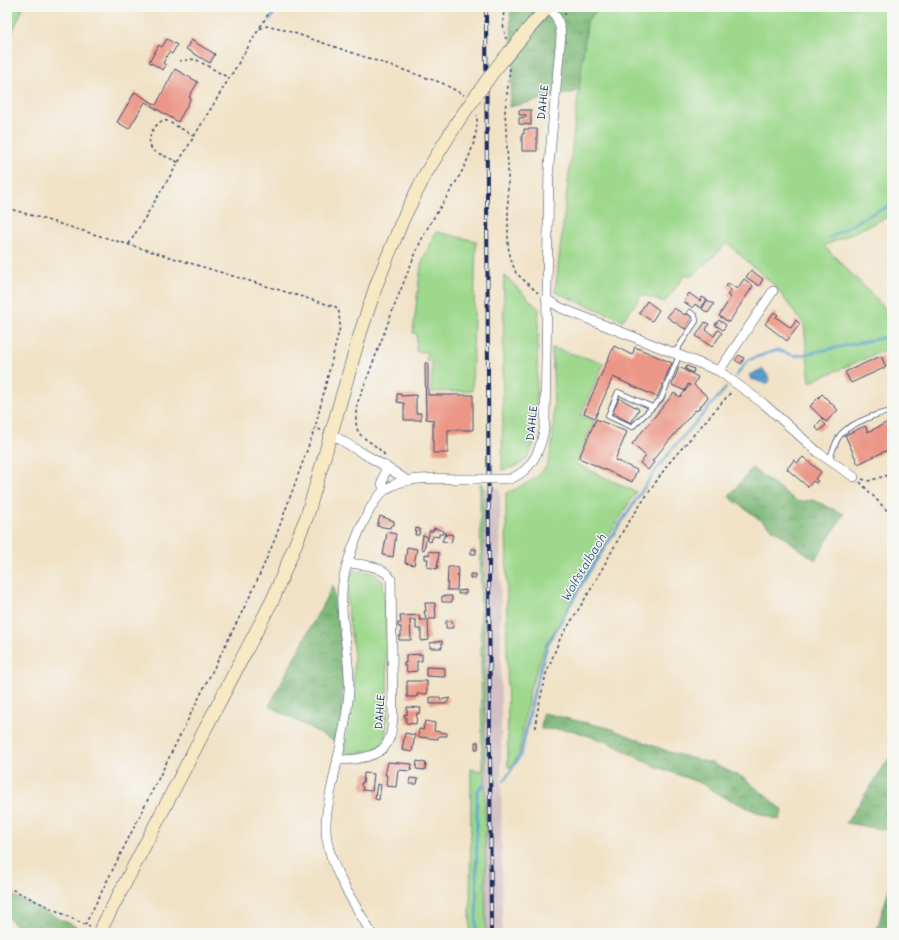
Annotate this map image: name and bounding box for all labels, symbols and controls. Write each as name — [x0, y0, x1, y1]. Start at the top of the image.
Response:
street label: DAHLE — [533, 84, 551, 120]
street label: DAHLE — [522, 405, 540, 441]
water label: Wolfstalbach — [557, 530, 610, 604]
street label: DAHLE — [370, 694, 388, 730]

